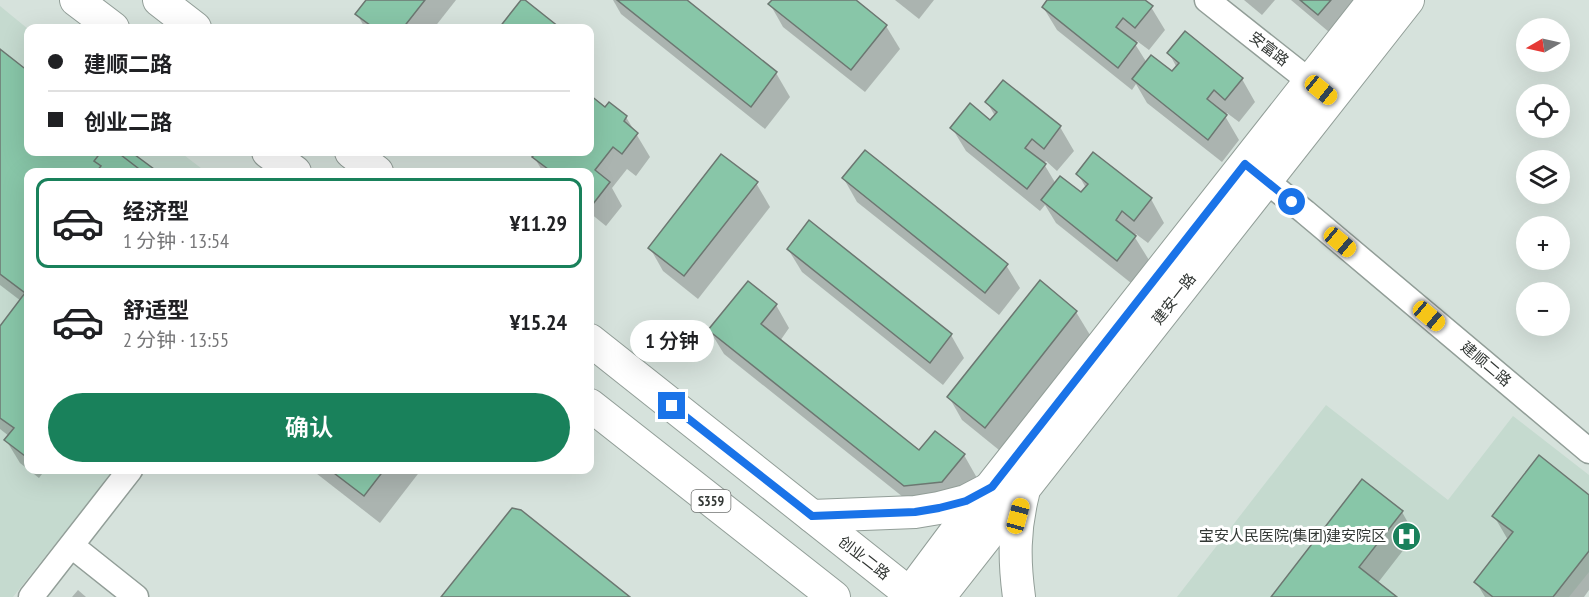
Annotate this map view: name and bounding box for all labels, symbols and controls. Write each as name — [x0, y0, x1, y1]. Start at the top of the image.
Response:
north arrow — [1516, 18, 1570, 72]
map controls — [1516, 18, 1570, 336]
street label: 安富路 — [1246, 27, 1293, 70]
text: 建顺二路 — [84, 50, 172, 78]
car — [1301, 72, 1341, 108]
button: locate — [1516, 84, 1570, 138]
text: 创业二路 — [84, 108, 172, 136]
button: layers — [1516, 150, 1570, 204]
route start — [1278, 188, 1305, 215]
icon: car — [51, 196, 105, 250]
text: 经济型 — [123, 197, 189, 225]
text: ¥11.29 — [510, 209, 567, 237]
button: + — [1516, 216, 1570, 270]
car — [1320, 224, 1360, 260]
text: 1 分钟 · 13:54 — [123, 228, 229, 254]
street label: 建安一路 — [1148, 269, 1200, 328]
button: − — [1516, 282, 1570, 336]
icon: car — [51, 295, 105, 349]
text: 舒适型 — [123, 296, 189, 324]
car — [1409, 298, 1449, 334]
text: ¥15.24 — [510, 308, 567, 336]
callout: 1 分钟 — [630, 319, 714, 361]
text: 2 分钟 · 13:55 — [123, 327, 229, 353]
text: 1 分钟 — [645, 328, 699, 354]
street label: 建顺二路 — [1457, 337, 1515, 390]
route end — [658, 392, 685, 419]
button: 确认 — [48, 393, 570, 462]
road number: S359 — [692, 490, 730, 512]
car — [1005, 496, 1031, 536]
hospital icon: 宝安人民医院(集团)建安院区 — [1391, 520, 1423, 552]
place label: 宝安人民医院(集团)建安院区 — [1199, 526, 1386, 545]
street label: 创业二路 — [835, 532, 894, 584]

